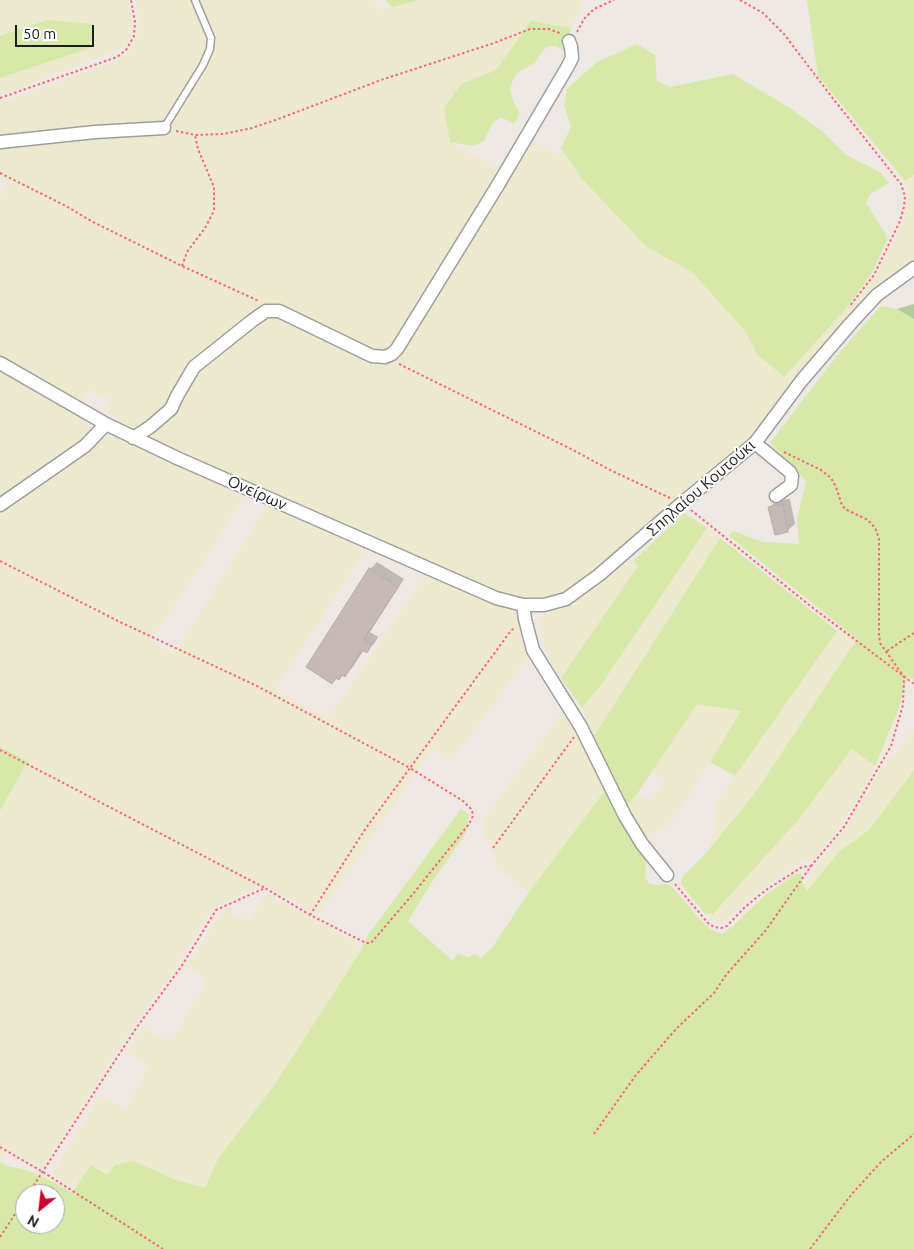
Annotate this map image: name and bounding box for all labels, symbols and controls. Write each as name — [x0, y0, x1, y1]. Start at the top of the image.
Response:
scale bar — [18, 15, 96, 47]
text: 50 m — [23, 25, 56, 42]
street label: Σπηλαίου Κουτούκι — [643, 436, 759, 540]
street label: Ονείρων — [224, 471, 290, 515]
north arrow — [15, 1184, 65, 1234]
text: N — [25, 1212, 42, 1231]

